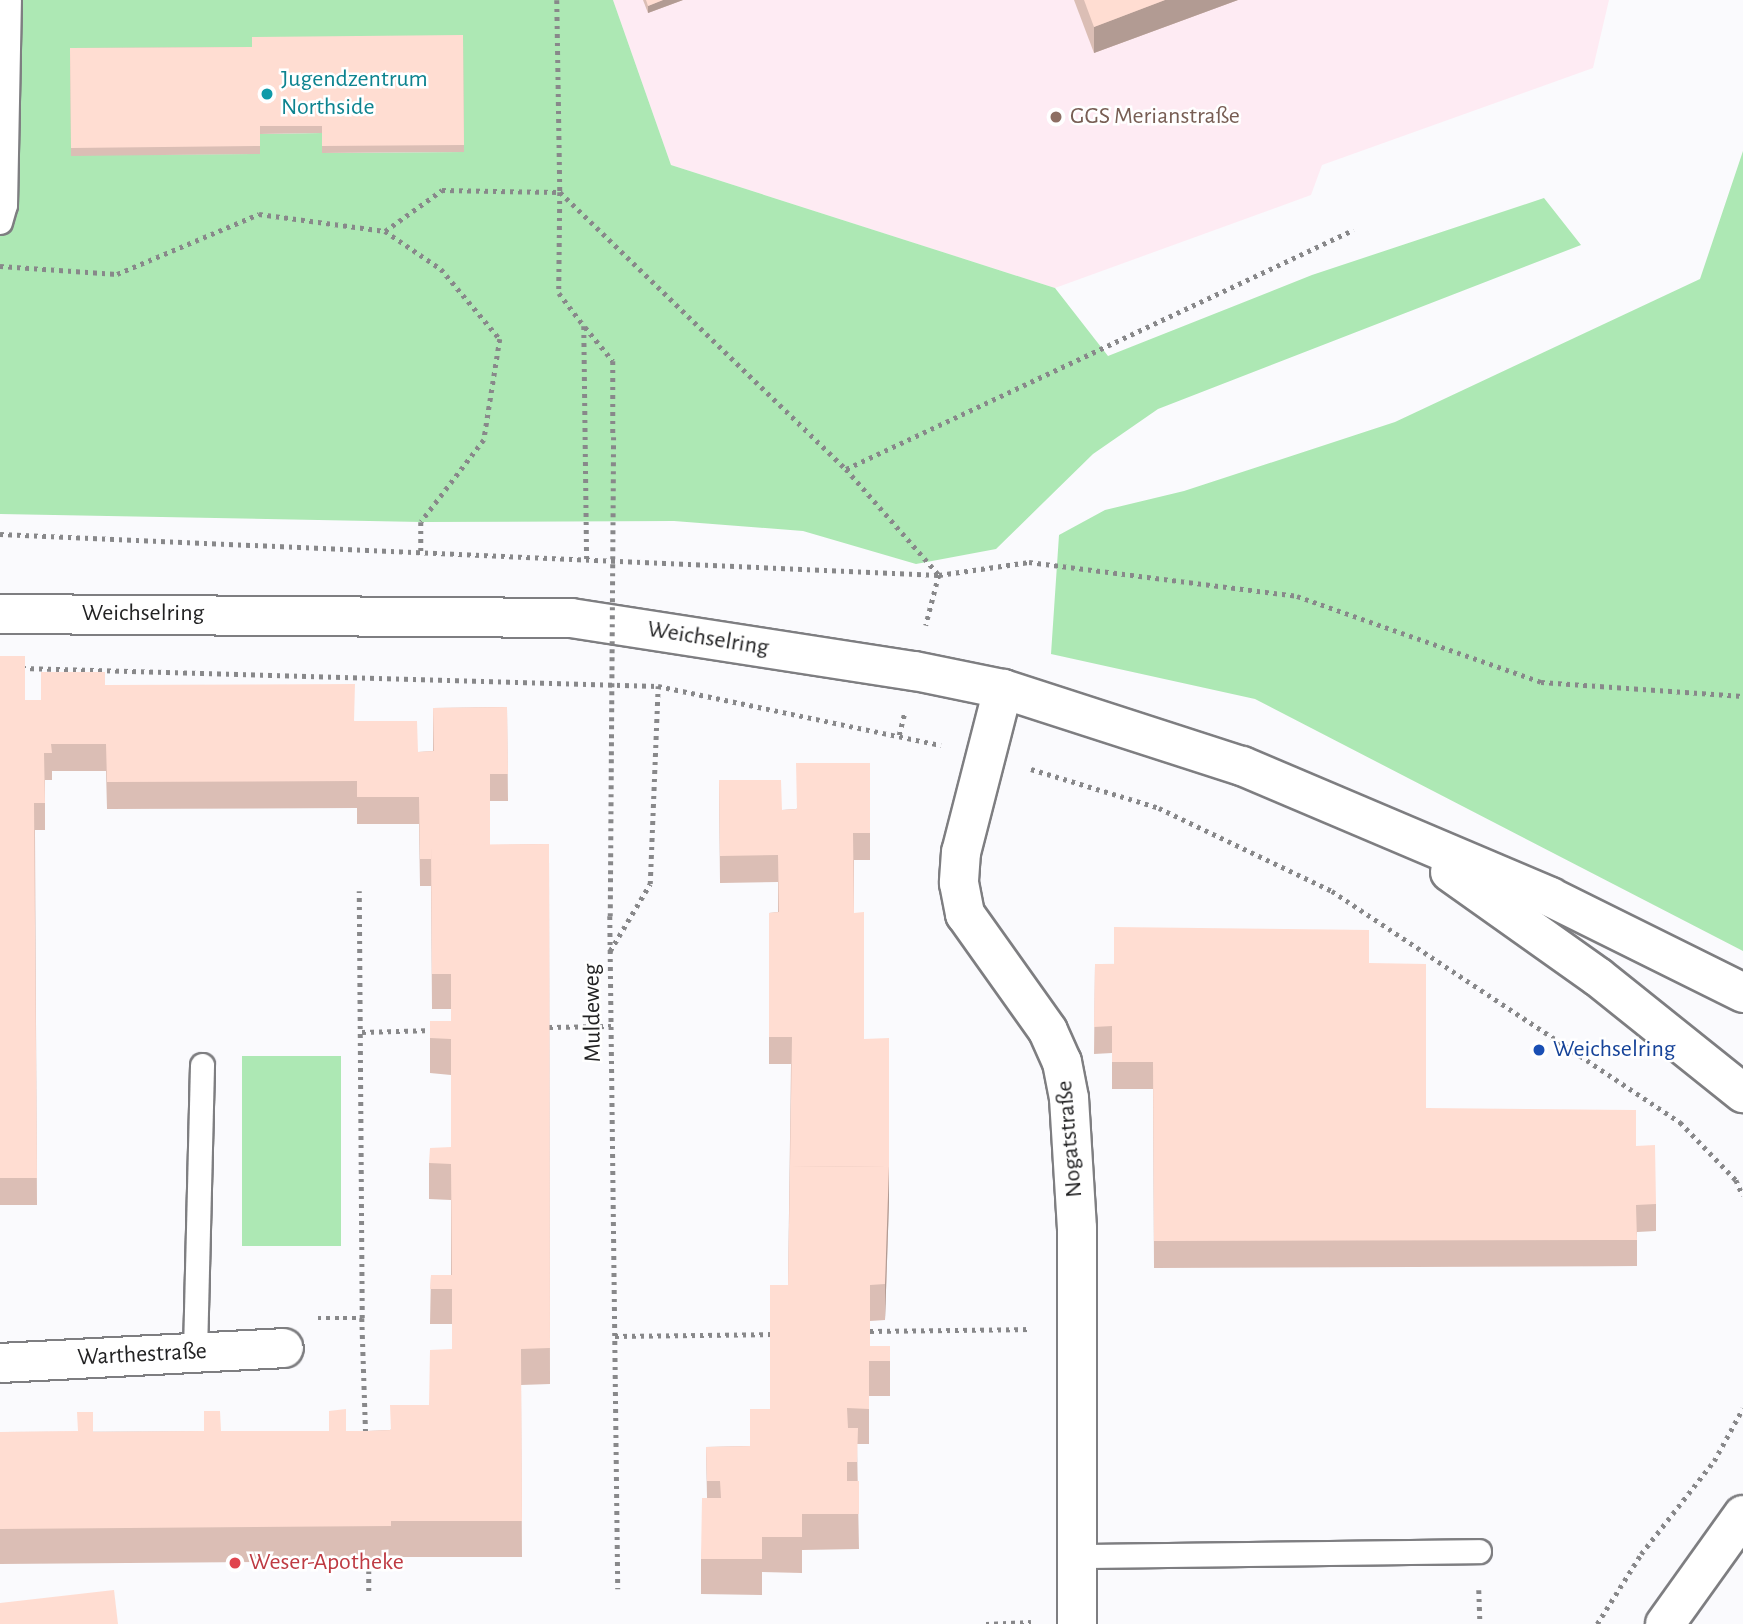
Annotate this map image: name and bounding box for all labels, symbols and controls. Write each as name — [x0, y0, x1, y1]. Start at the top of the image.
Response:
place label: Jugendzentrum Northside — [281, 66, 428, 122]
marker: Jugendzentrum Northside — [259, 86, 275, 102]
place label: GGS Merianstraße — [1070, 103, 1240, 131]
marker: GGS Merianstraße — [1048, 109, 1064, 125]
street label: Weichselring — [82, 600, 204, 628]
street label: Weichselring — [645, 615, 771, 663]
street label: Muldeweg — [578, 964, 608, 1062]
place label: Weichselring — [1553, 1036, 1675, 1064]
marker: Weichselring — [1531, 1042, 1547, 1058]
street label: Nogatstraße — [1051, 1079, 1089, 1199]
street label: Warthestraße — [77, 1337, 207, 1373]
place label: Weser-Apotheke — [249, 1549, 404, 1577]
marker: Weser-Apotheke — [227, 1555, 243, 1571]

